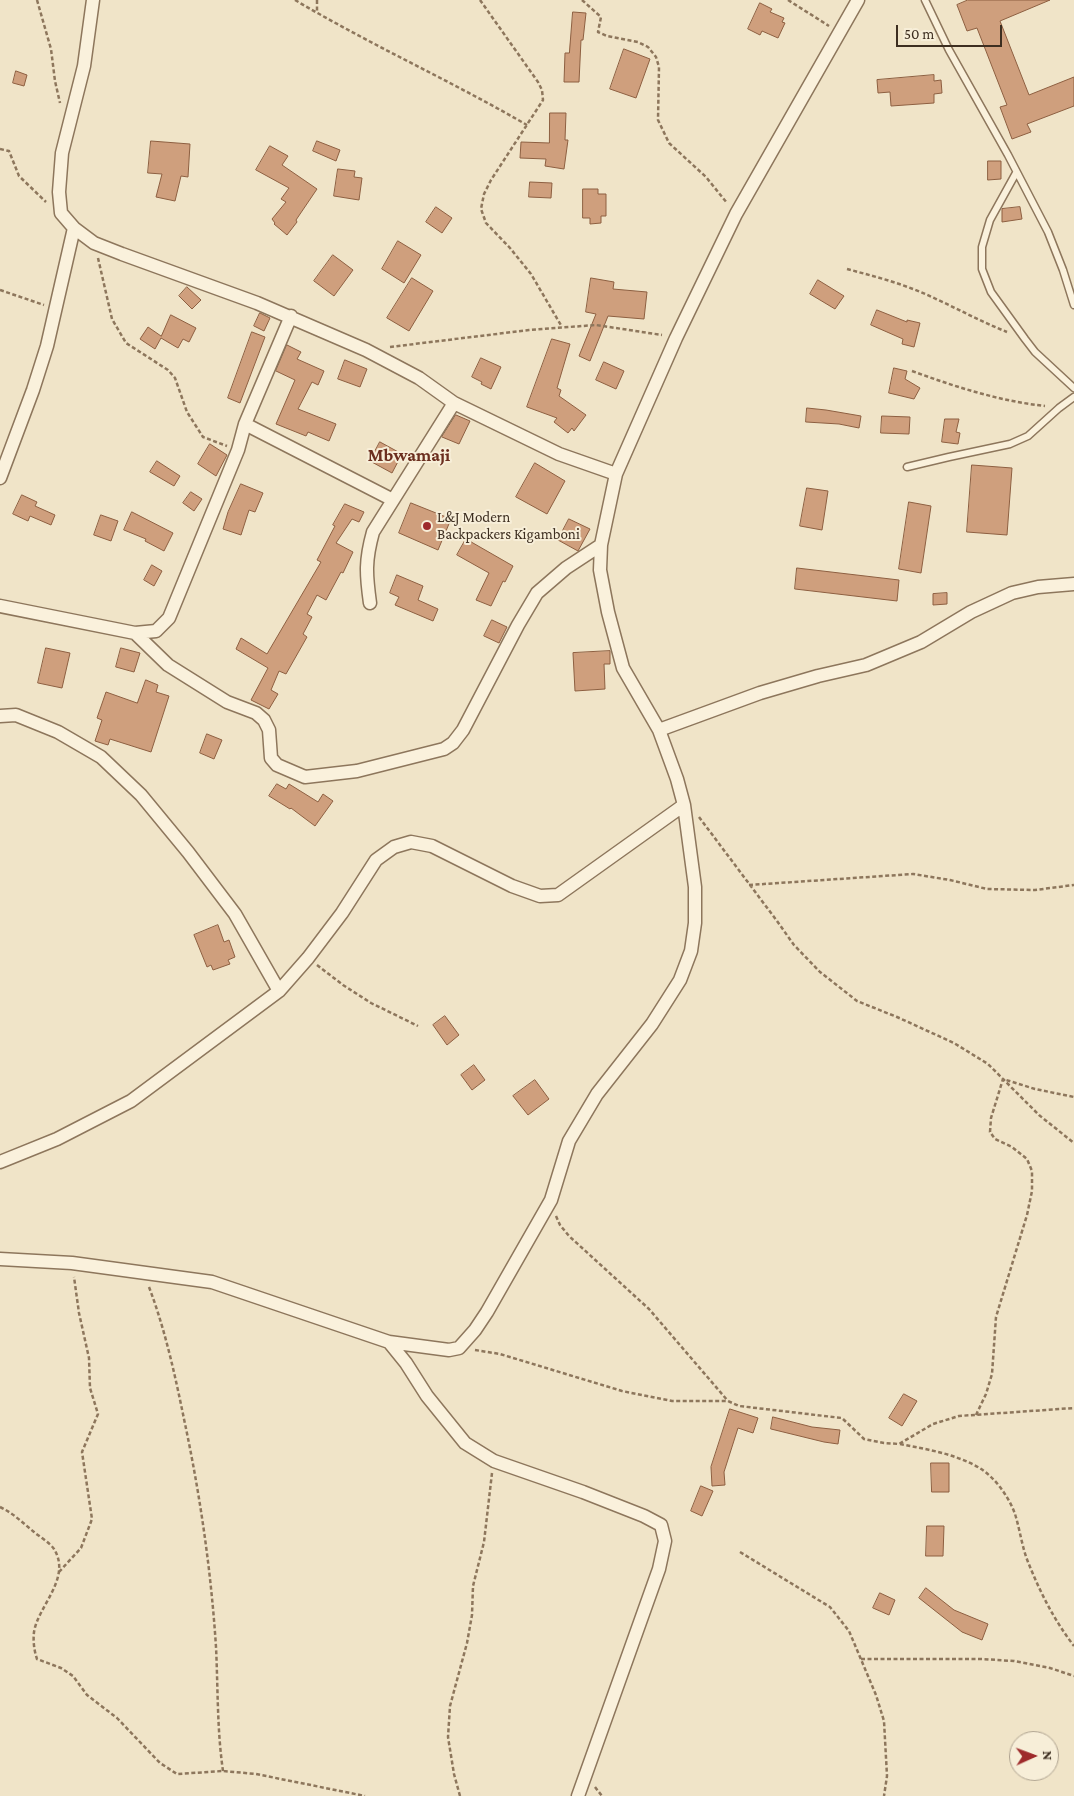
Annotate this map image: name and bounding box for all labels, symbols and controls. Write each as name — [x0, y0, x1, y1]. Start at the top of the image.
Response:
scale bar — [899, 15, 1005, 47]
text: 50 m — [904, 26, 934, 42]
district label: Mbwamaji — [368, 444, 450, 466]
place label: L&J Modern Backpackers Kigamboni — [437, 508, 580, 543]
marker: L&J Modern Backpackers Kigamboni — [421, 520, 433, 532]
north arrow — [1009, 1731, 1059, 1781]
text: N — [1040, 1750, 1056, 1761]

